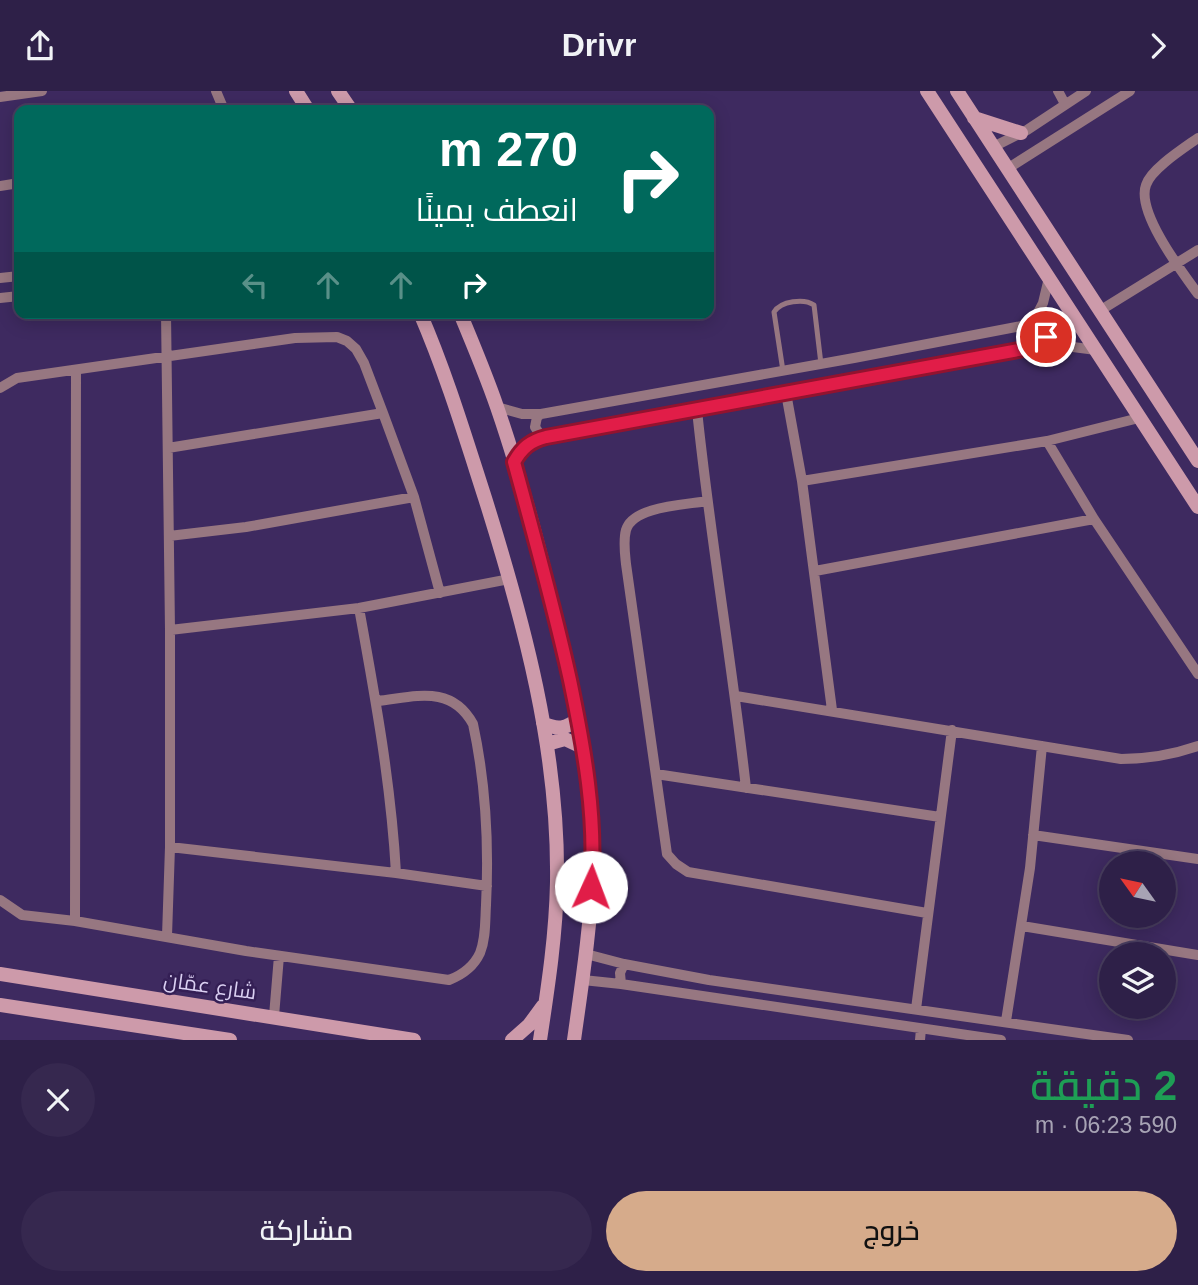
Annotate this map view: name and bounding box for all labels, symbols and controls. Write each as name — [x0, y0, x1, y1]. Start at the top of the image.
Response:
icon: share — [21, 27, 59, 65]
text: Drivr — [562, 27, 636, 63]
icon: forward — [1139, 27, 1177, 65]
text: 270 m — [439, 122, 578, 176]
icon: right — [602, 133, 693, 224]
text: انعطف يمينًا — [415, 192, 578, 228]
icon: left — [236, 266, 274, 304]
icon: ahead — [309, 266, 347, 304]
icon: ahead — [382, 266, 420, 304]
icon: right — [455, 266, 493, 304]
pin — [1016, 307, 1076, 367]
icon: arrive — [1027, 318, 1065, 356]
position arrow — [554, 850, 628, 924]
north arrow — [1099, 851, 1176, 927]
map controls — [1099, 851, 1176, 1019]
button: layers — [1099, 942, 1176, 1019]
street label: شارع عمّان — [162, 968, 258, 1006]
text: 2 دقيقة — [1030, 1062, 1177, 1109]
button: close — [21, 1063, 95, 1137]
text: 590 m · 06:23 — [1035, 1112, 1177, 1138]
button: مشاركة — [21, 1191, 592, 1271]
button: خروج — [606, 1191, 1177, 1271]

